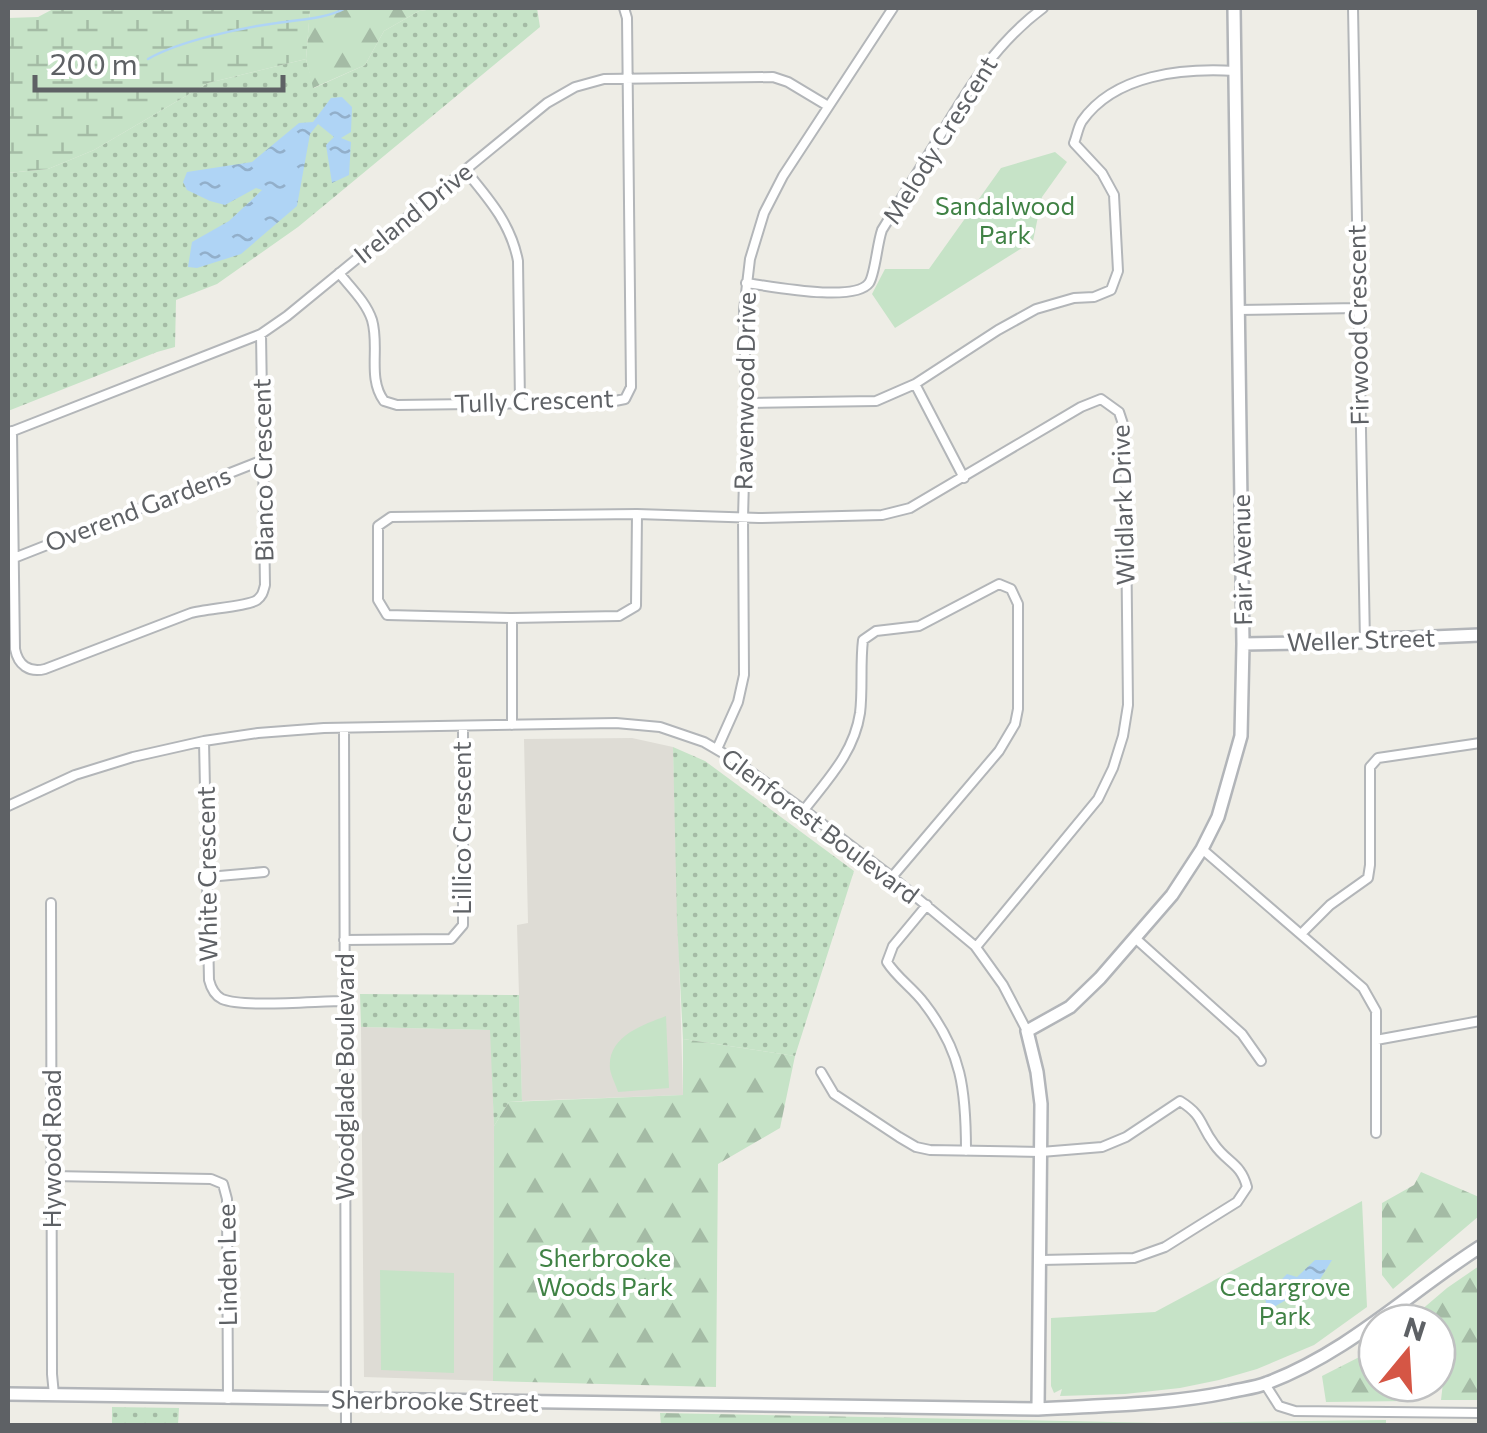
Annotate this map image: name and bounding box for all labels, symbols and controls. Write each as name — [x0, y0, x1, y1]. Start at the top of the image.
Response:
scale bar — [35, 30, 282, 92]
text: 200 m — [50, 44, 138, 81]
street label: Melody Crescent — [876, 50, 1003, 229]
street label: Ireland Drive — [347, 156, 477, 269]
park label: Sandalwood Park — [935, 190, 1075, 249]
street label: Firwood Crescent — [1340, 224, 1374, 426]
street label: Ravenwood Drive — [727, 292, 761, 490]
street label: Bianco Crescent — [245, 378, 279, 562]
street label: Tully Crescent — [454, 382, 614, 418]
street label: Wildlark Drive — [1104, 424, 1140, 586]
street label: Overend Gardens — [41, 459, 235, 557]
street label: Fair Avenue — [1225, 494, 1257, 626]
street label: Weller Street — [1286, 621, 1436, 657]
street label: Lillico Crescent — [446, 741, 476, 915]
street label: Glenforest Boulevard — [716, 741, 925, 909]
street label: White Crescent — [189, 786, 223, 962]
street label: Woodglade Boulevard — [329, 953, 359, 1201]
street label: Hywood Road — [36, 1070, 66, 1228]
street label: Linden Lee — [210, 1204, 242, 1327]
park label: Sherbrooke Woods Park — [537, 1242, 674, 1301]
park label: Cedargrove Park — [1220, 1271, 1350, 1330]
north arrow — [1357, 1303, 1457, 1403]
text: N — [1400, 1309, 1430, 1348]
street label: Sherbrooke Street — [331, 1383, 539, 1417]

